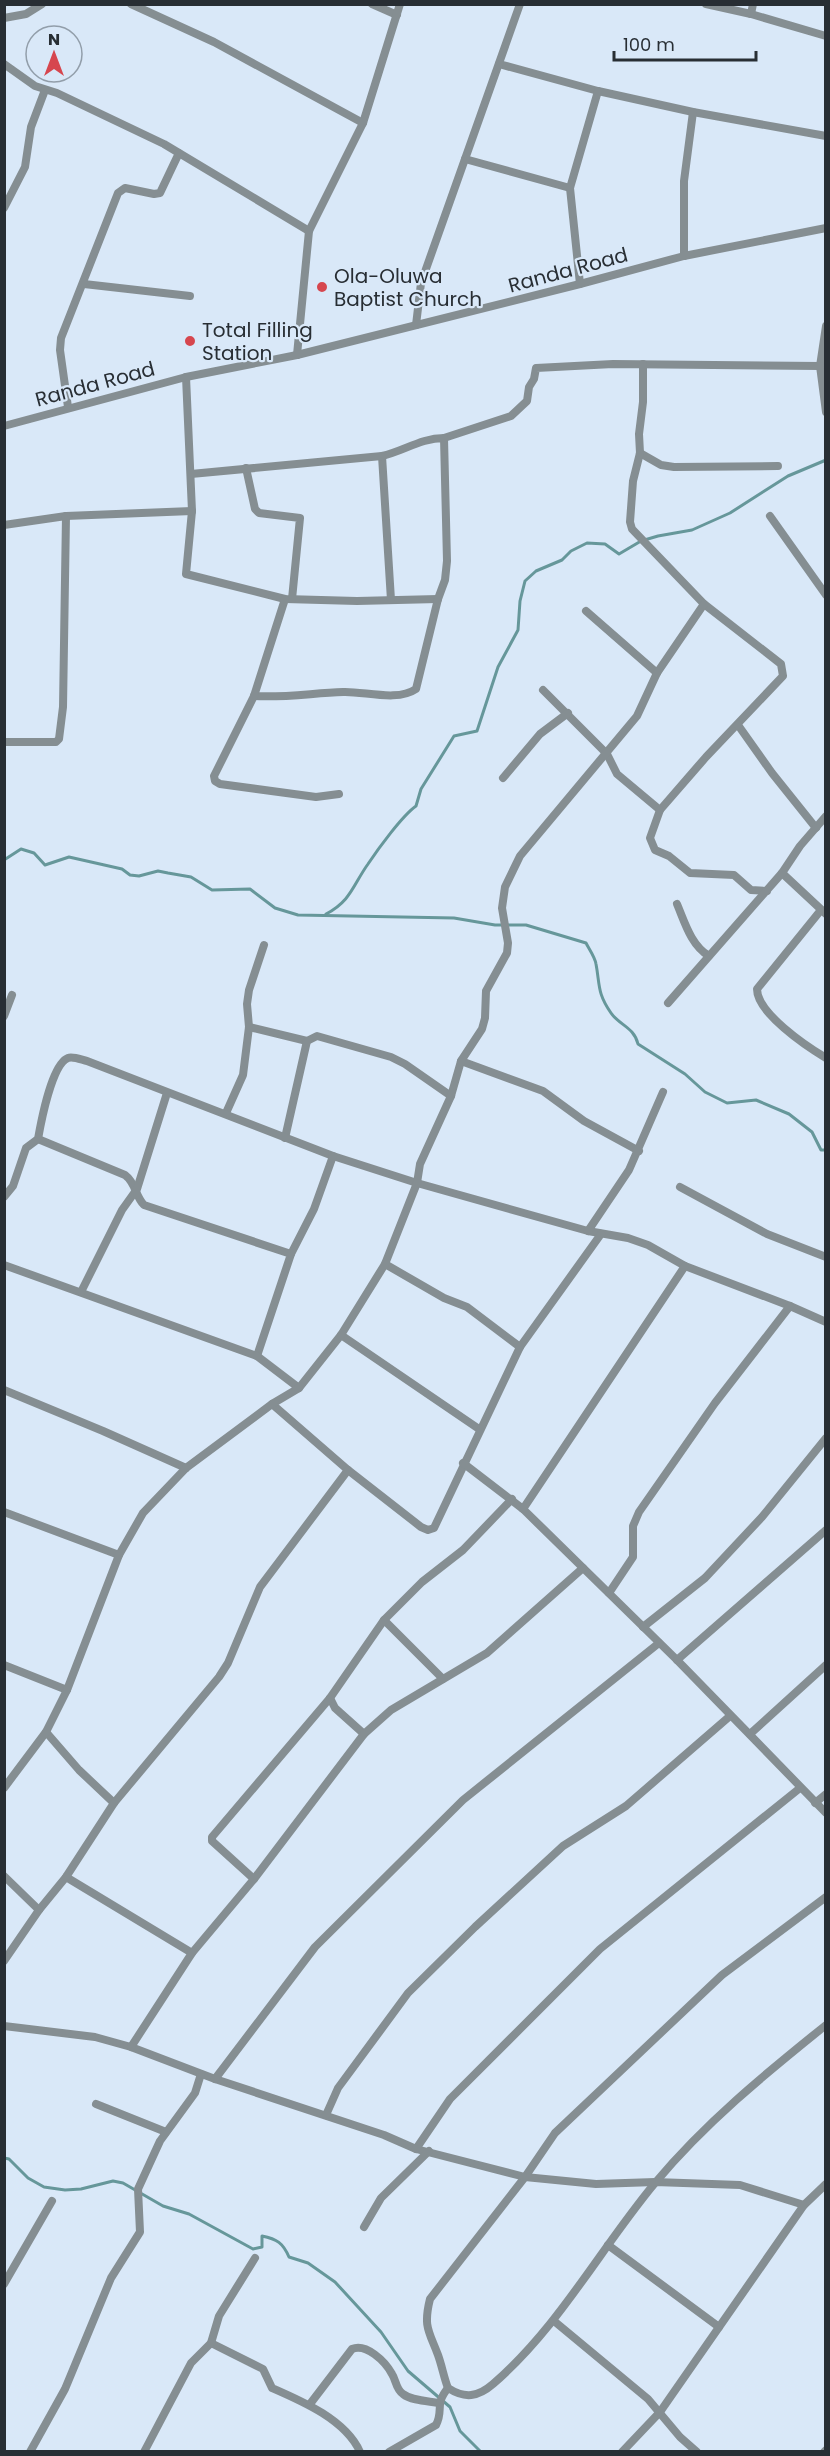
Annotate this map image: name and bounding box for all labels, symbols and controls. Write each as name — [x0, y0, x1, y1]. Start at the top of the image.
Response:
north arrow — [24, 24, 84, 84]
scale bar — [614, 24, 756, 62]
text: N — [48, 28, 60, 51]
text: 100 m — [623, 32, 675, 57]
street label: Randa Road — [505, 241, 631, 299]
place label: Ola-Oluwa Baptist Church — [334, 262, 482, 313]
marker: Ola-Oluwa Baptist Church — [315, 280, 329, 294]
place label: Total Filling Station — [202, 316, 313, 367]
marker: Total Filling Station — [183, 334, 197, 348]
street label: Randa Road — [32, 355, 158, 413]

